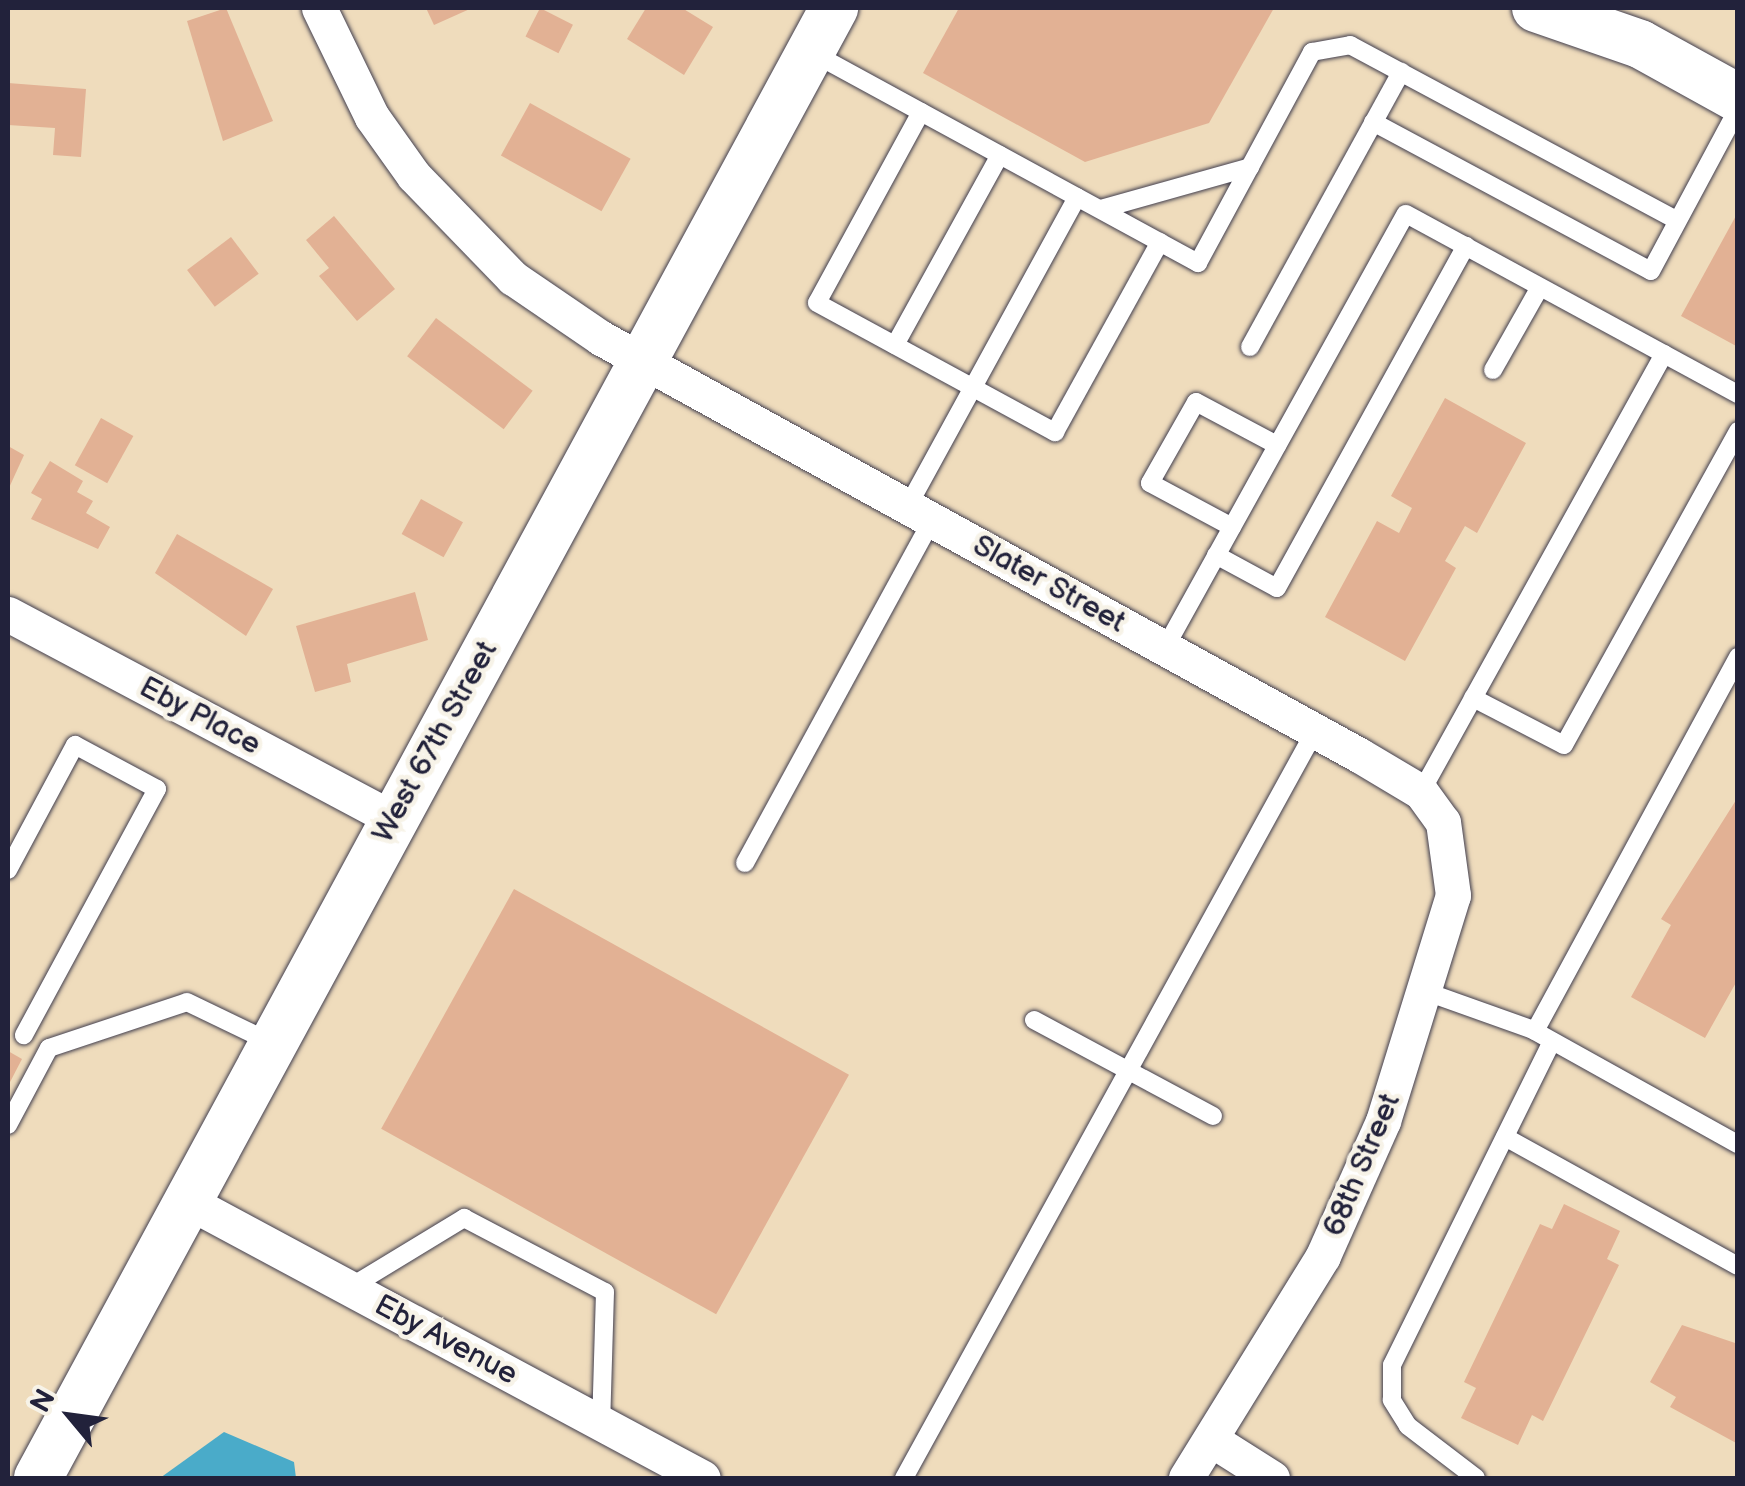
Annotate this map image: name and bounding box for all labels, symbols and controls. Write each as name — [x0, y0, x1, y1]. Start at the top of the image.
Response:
street label: Slater Street — [966, 527, 1132, 641]
street label: West 67th Street — [365, 635, 505, 849]
street label: Eby Place — [132, 669, 268, 763]
street label: 68th Street — [1316, 1088, 1408, 1242]
street label: Eby Avenue — [368, 1287, 524, 1393]
north arrow — [20, 1366, 120, 1466]
text: N — [24, 1384, 63, 1418]

